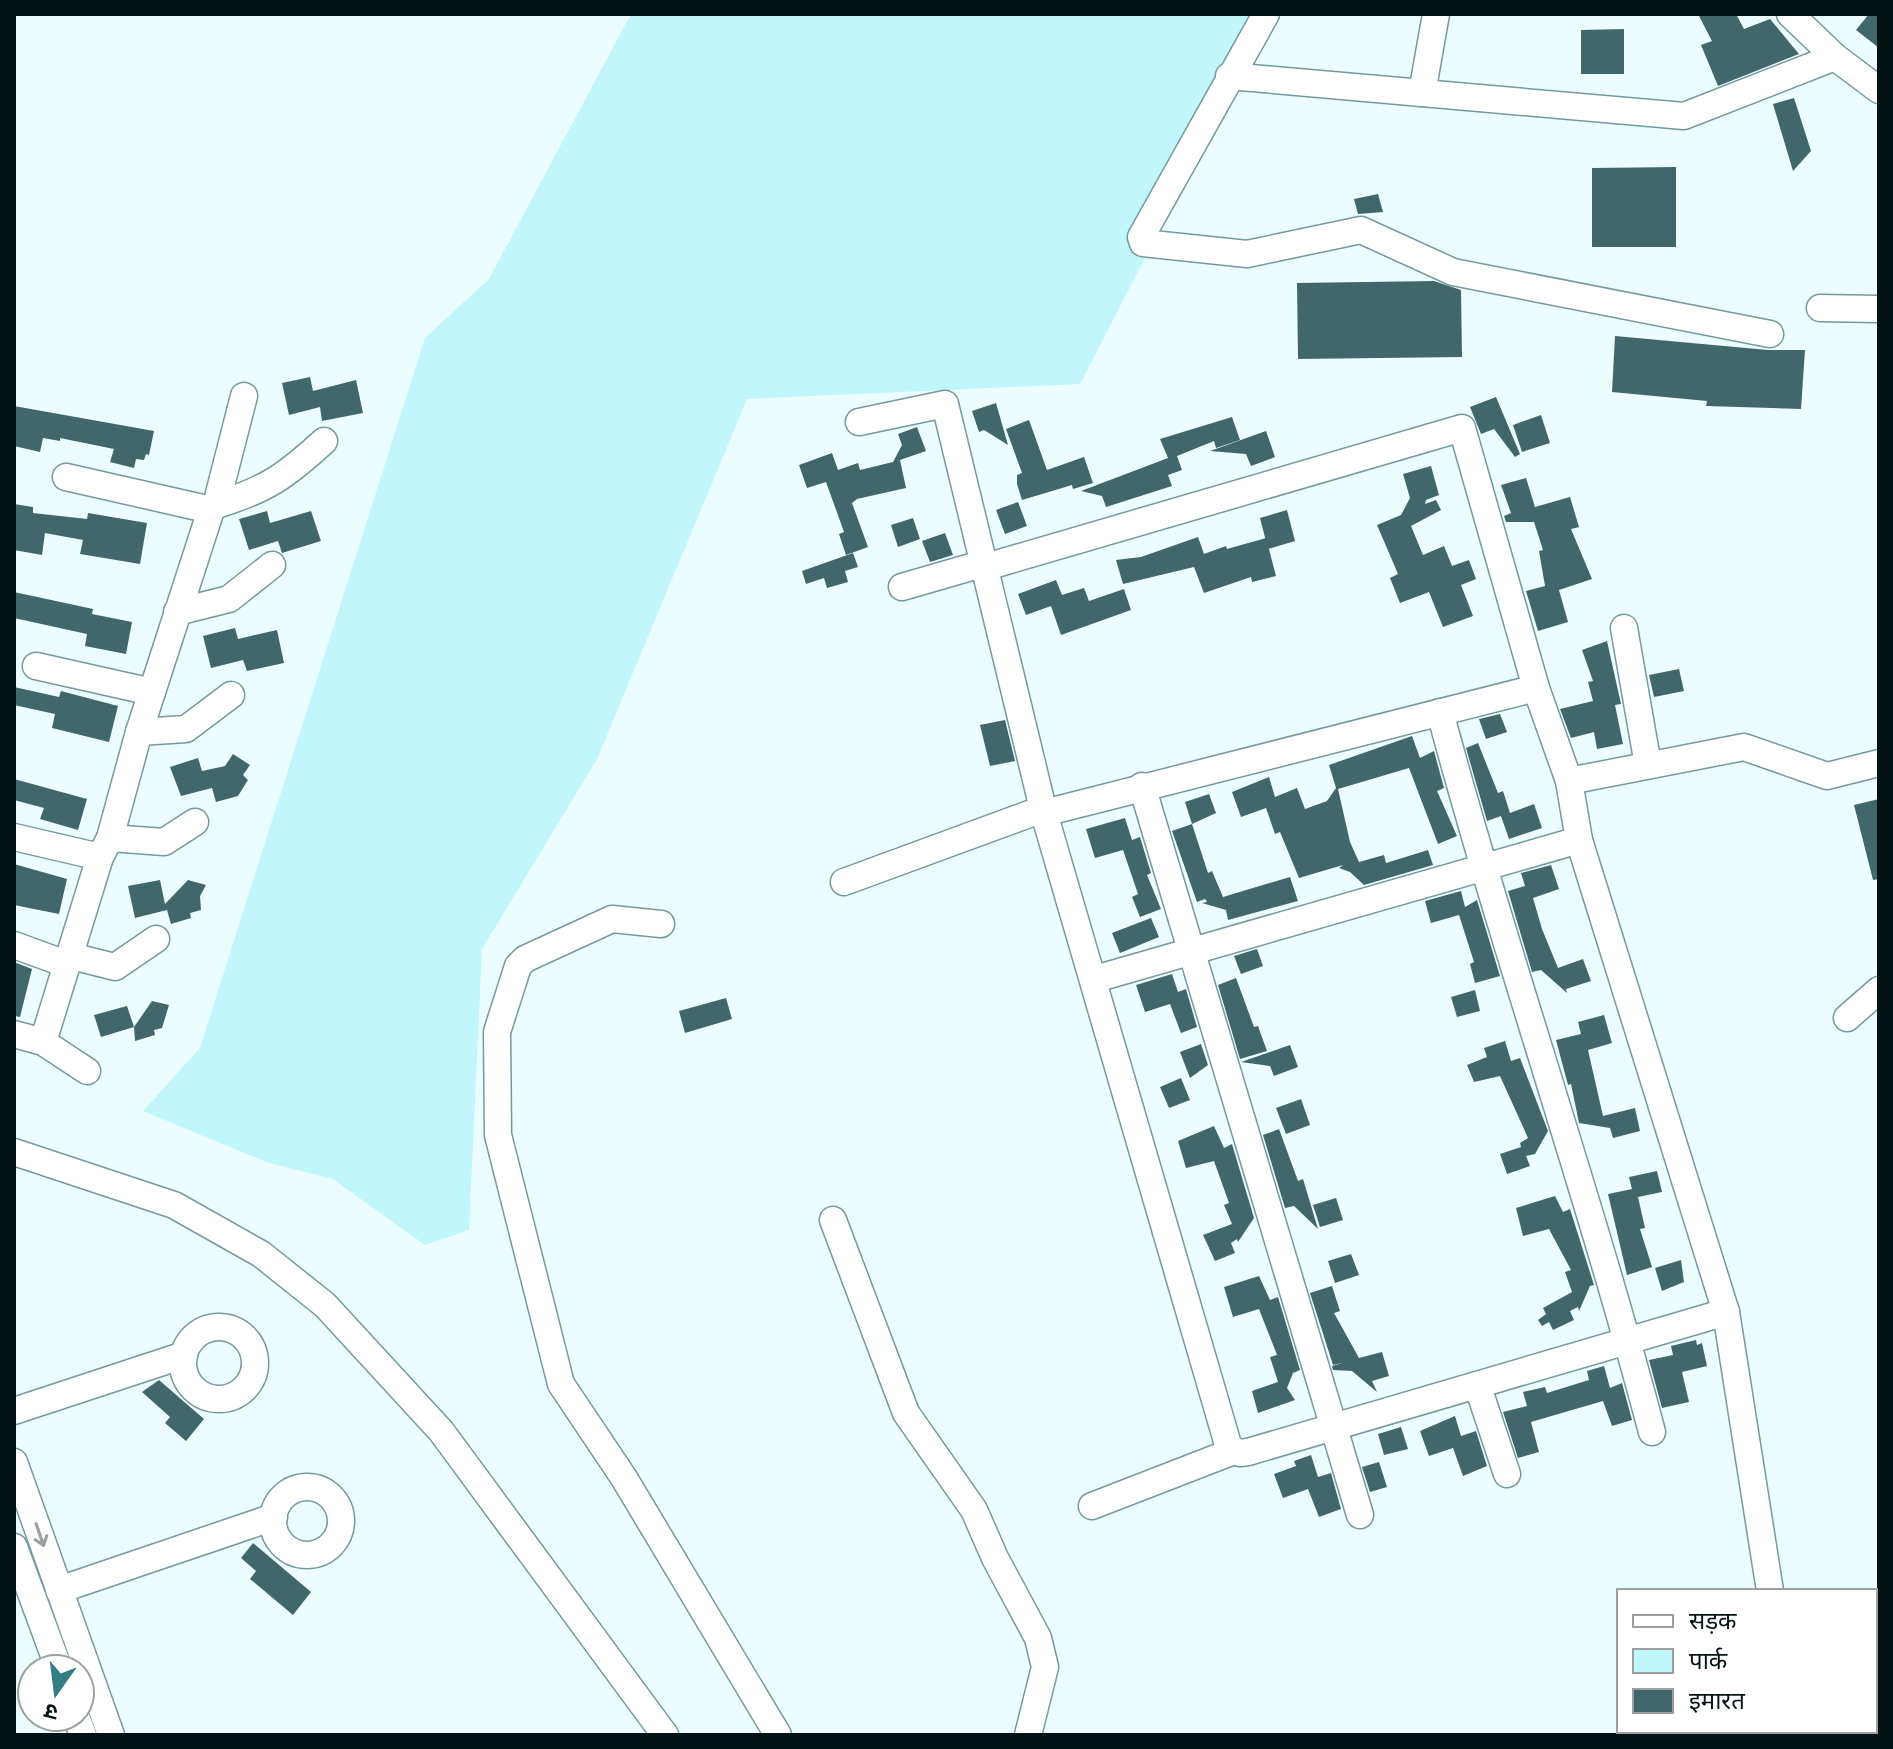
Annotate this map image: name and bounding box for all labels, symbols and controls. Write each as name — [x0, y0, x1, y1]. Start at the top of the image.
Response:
one-way arrow — [34, 1522, 48, 1547]
legend — [1617, 1589, 1877, 1733]
text: सड़क — [1689, 1605, 1737, 1634]
text: पार्क — [1689, 1645, 1728, 1674]
north arrow — [16, 1653, 96, 1733]
text: इमारत — [1689, 1685, 1746, 1714]
text: उ — [40, 1699, 60, 1728]

